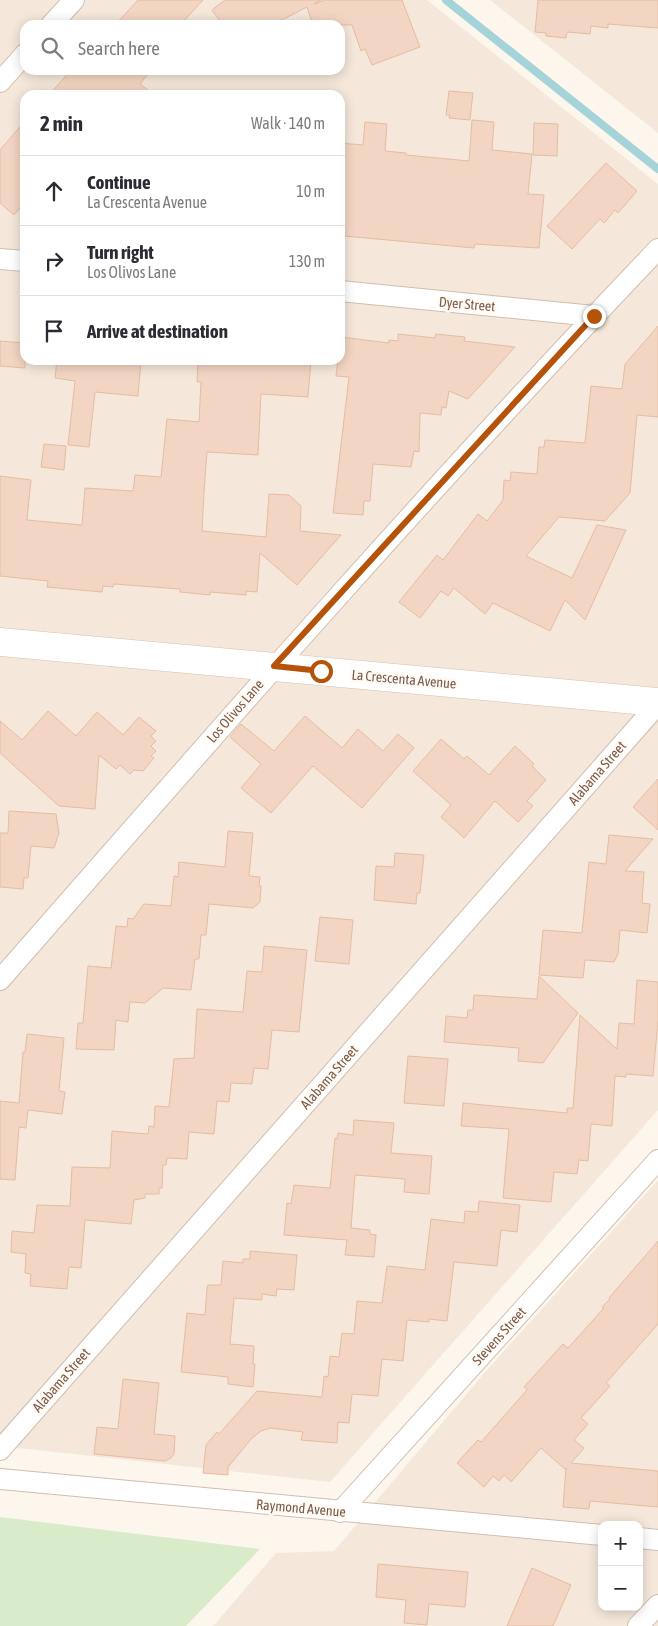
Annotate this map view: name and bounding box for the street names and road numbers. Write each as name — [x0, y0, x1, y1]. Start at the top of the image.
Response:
street label: Dyer Street — [438, 294, 496, 314]
street label: La Crescenta Avenue — [351, 666, 457, 692]
street label: Los Olivos Lane — [203, 676, 267, 746]
street label: Alabama Street — [565, 738, 629, 808]
street label: Alabama Street — [297, 1042, 361, 1112]
street label: Stevens Street — [469, 1304, 529, 1368]
street label: Alabama Street — [29, 1345, 93, 1415]
street label: Raymond Avenue — [255, 1496, 347, 1520]

